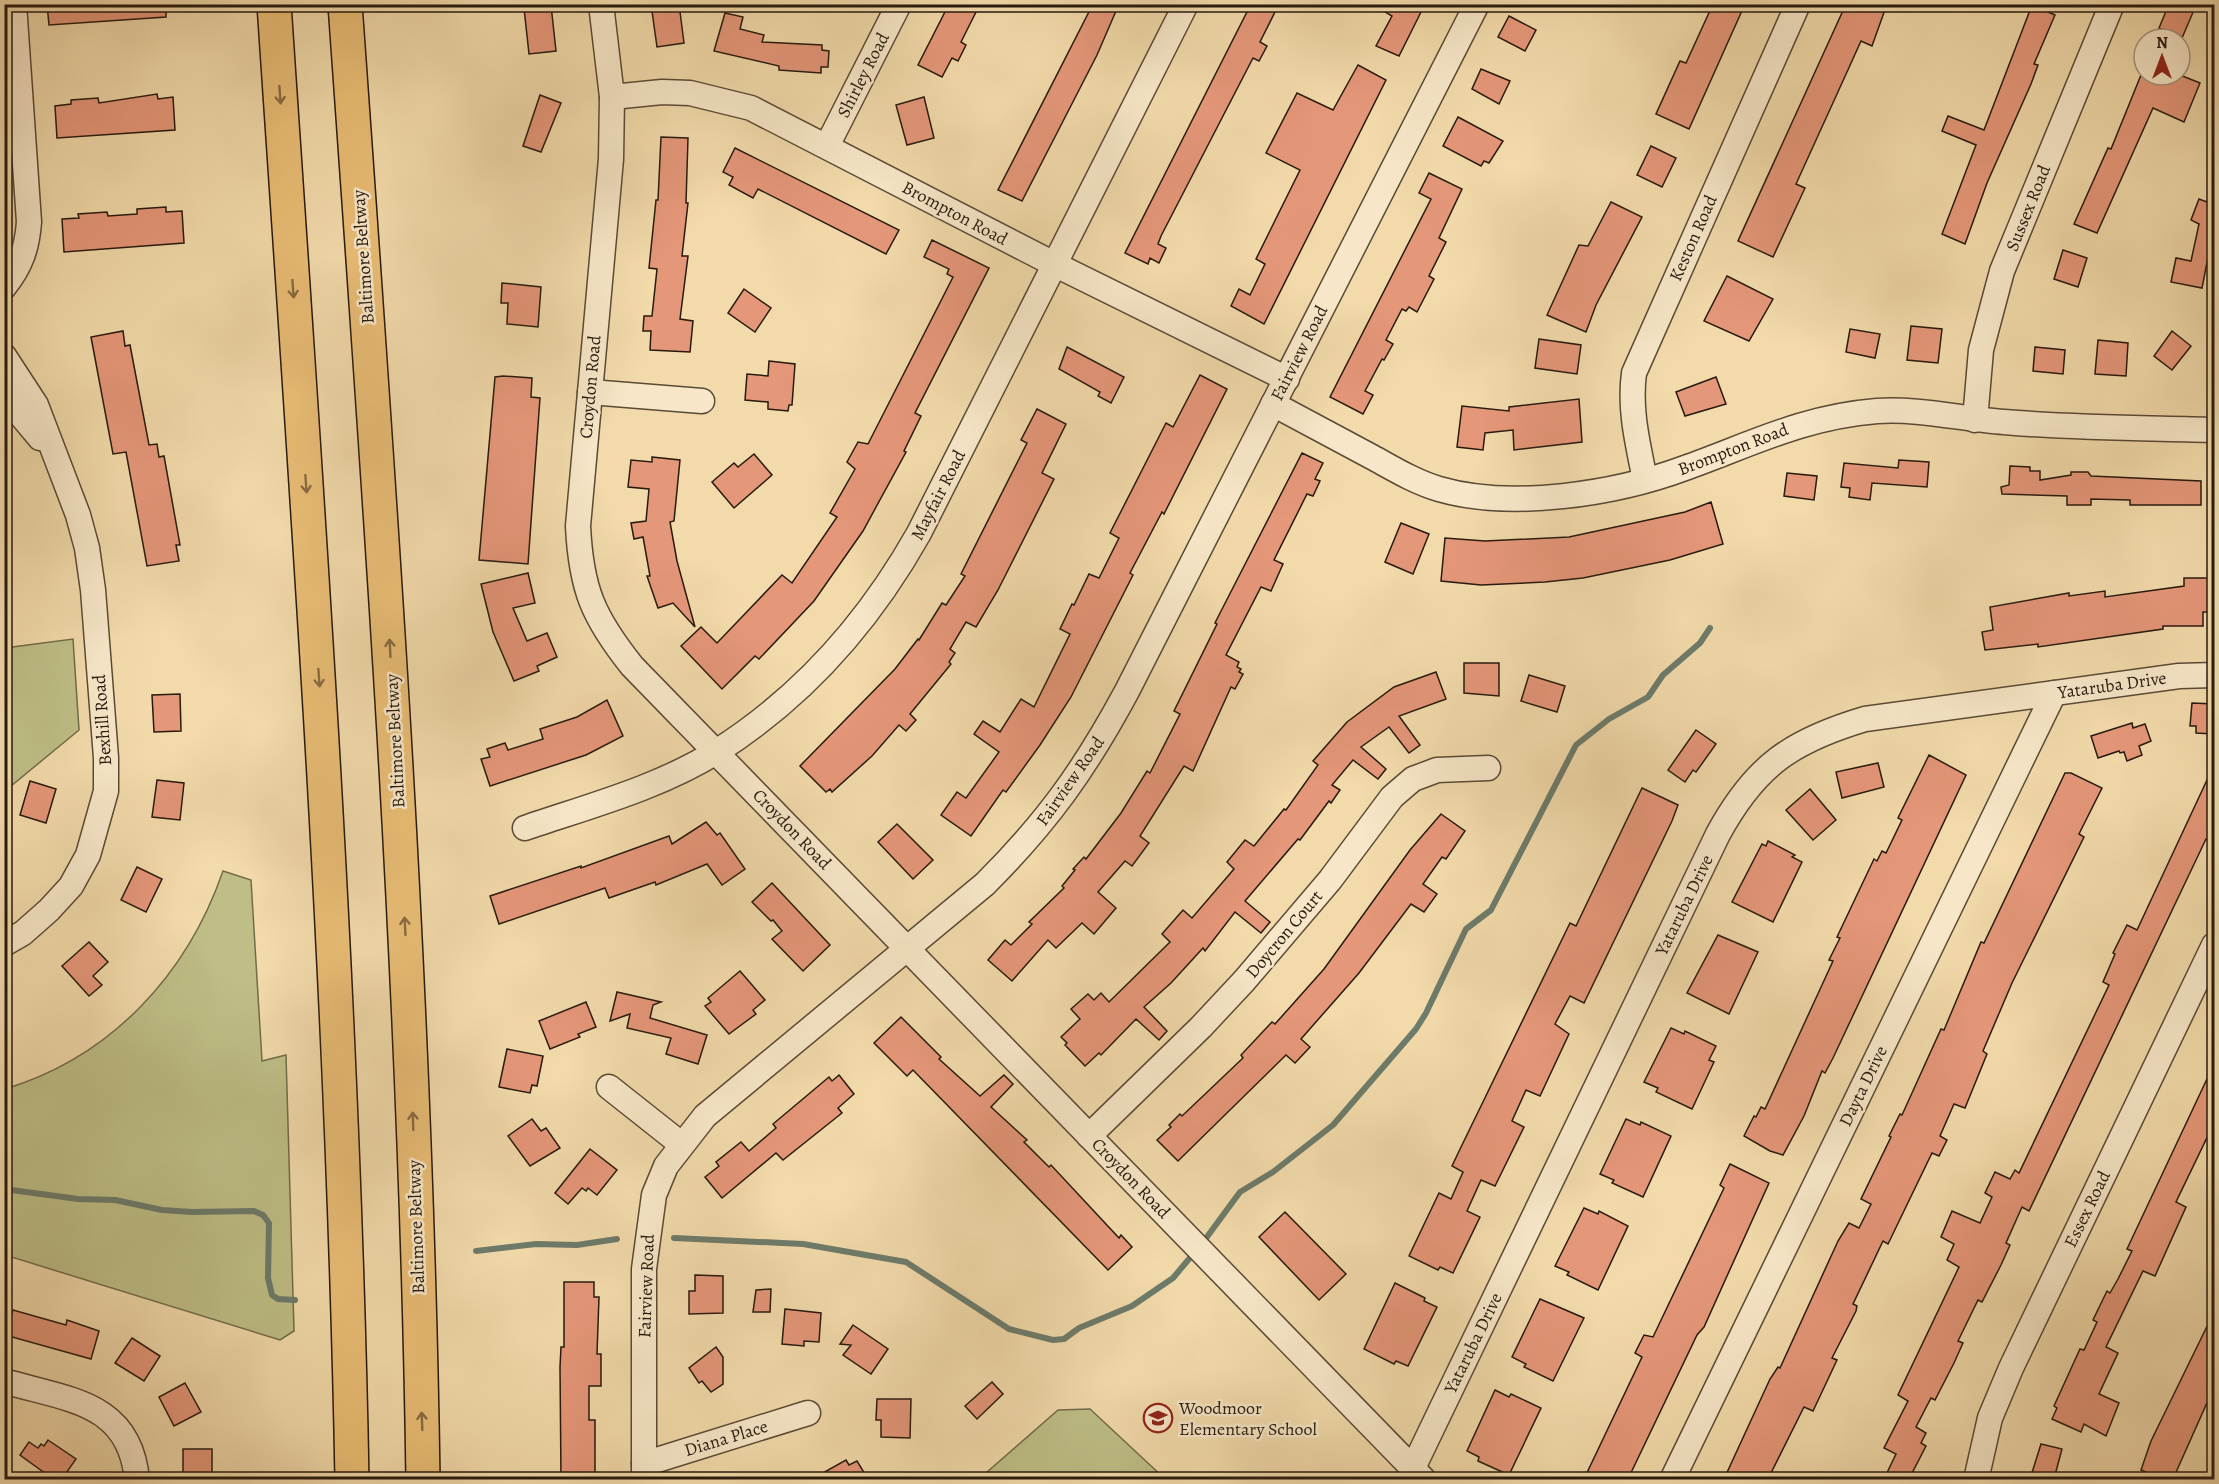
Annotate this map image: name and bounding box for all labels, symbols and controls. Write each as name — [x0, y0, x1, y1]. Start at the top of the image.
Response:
north arrow — [2132, 27, 2192, 87]
street label: Shirley Road — [831, 28, 895, 122]
text: N — [2156, 32, 2168, 54]
one-way arrow — [274, 84, 285, 104]
street label: Sussex Road — [2000, 161, 2056, 255]
street label: Brompton Road — [898, 175, 1012, 251]
street label: Baltimore Beltway — [346, 188, 380, 325]
street label: Keston Road — [1663, 191, 1723, 285]
one-way arrow — [288, 279, 299, 299]
street label: Fairview Road — [1265, 301, 1333, 405]
street label: Croydon Road — [574, 334, 606, 440]
street label: Brompton Road — [1674, 417, 1792, 481]
street label: Mayfair Road — [905, 445, 971, 544]
one-way arrow — [301, 473, 312, 493]
one-way arrow — [384, 638, 395, 658]
street label: Yataruba Drive — [2055, 665, 2168, 705]
one-way arrow — [314, 668, 325, 688]
street label: Baltimore Beltway — [379, 672, 410, 809]
street label: Bexhill Road — [87, 673, 117, 766]
street label: Fairview Road — [1030, 731, 1110, 830]
street label: Croydon Road — [747, 783, 837, 875]
street label: Yataruba Drive — [1649, 851, 1719, 960]
street label: Doycron Court — [1240, 885, 1328, 983]
one-way arrow — [400, 917, 411, 937]
street label: Dayta Drive — [1833, 1042, 1893, 1130]
one-way arrow — [407, 1112, 418, 1132]
street label: Croydon Road — [1086, 1132, 1176, 1224]
street label: Baltimore Beltway — [402, 1159, 430, 1295]
street label: Essex Road — [2058, 1166, 2116, 1251]
street label: Fairview Road — [632, 1233, 660, 1338]
street label: Yataruba Drive — [1438, 1289, 1508, 1398]
place label: Woodmoor Elementary School — [1178, 1396, 1317, 1441]
school or university icon: Woodmoor Elementary School — [1142, 1402, 1174, 1434]
one-way arrow — [416, 1412, 428, 1432]
street label: Diana Place — [681, 1414, 771, 1462]

